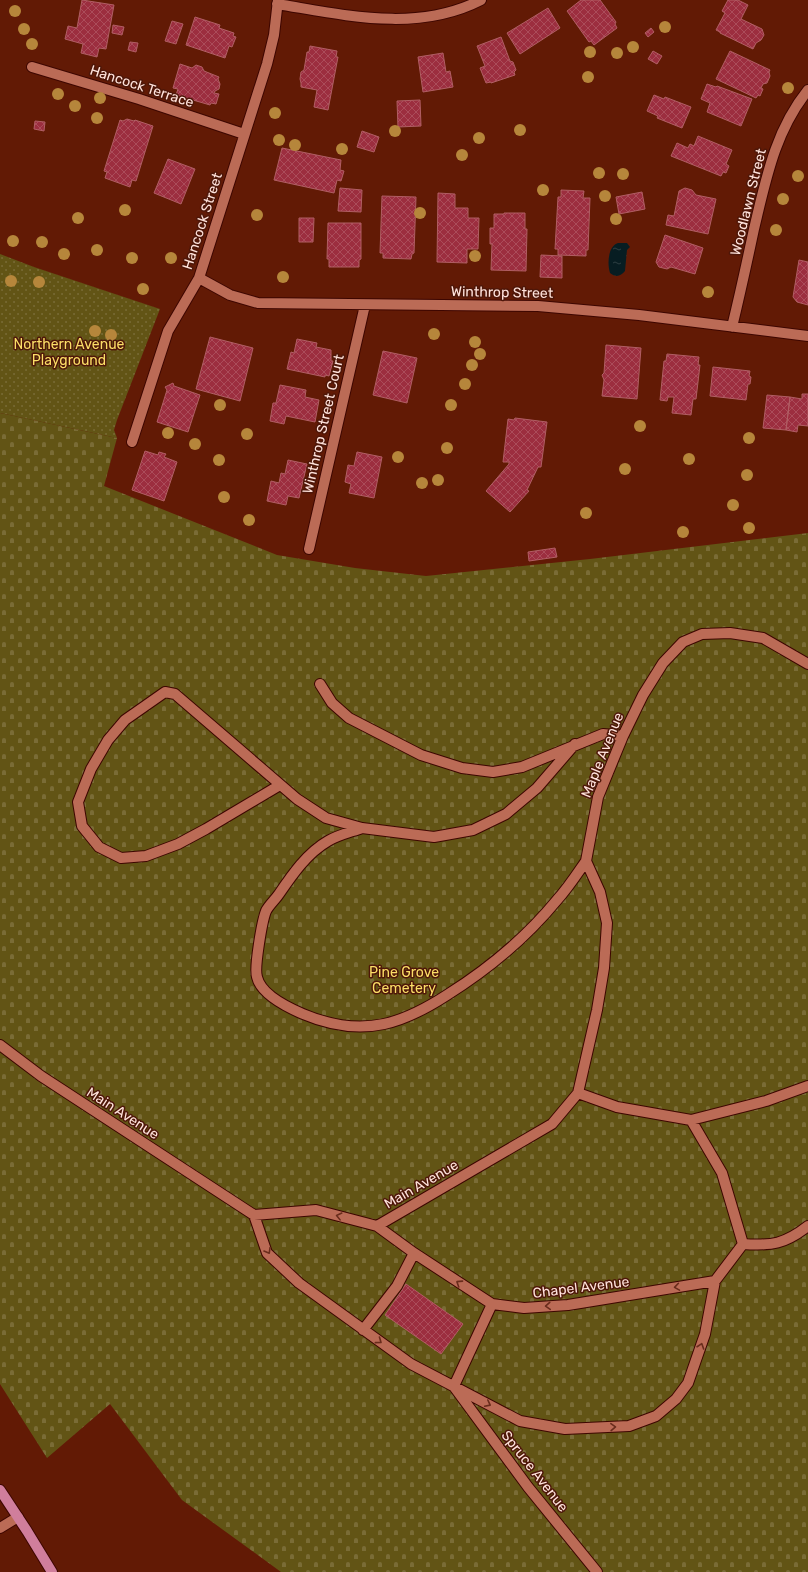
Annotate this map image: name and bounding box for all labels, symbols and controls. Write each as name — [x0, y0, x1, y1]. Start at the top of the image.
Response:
street label: Hancock Terrace — [88, 62, 196, 111]
street label: Woodlawn Street — [727, 146, 770, 258]
street label: Hancock Street — [179, 170, 226, 272]
street label: Winthrop Street — [451, 283, 554, 302]
park label: Northern Avenue Playground — [14, 336, 125, 369]
street label: Winthrop Street Court — [299, 352, 348, 495]
street label: Maple Avenue — [578, 710, 627, 800]
park label: Pine Grove Cemetery — [369, 964, 439, 997]
street label: Main Avenue — [83, 1084, 162, 1143]
street label: Main Avenue — [381, 1156, 461, 1212]
one-way arrow — [336, 1212, 343, 1221]
one-way arrow — [264, 1247, 271, 1254]
street label: Chapel Avenue — [532, 1273, 631, 1302]
one-way arrow — [457, 1280, 464, 1287]
one-way arrow — [674, 1282, 680, 1291]
one-way arrow — [545, 1302, 551, 1311]
one-way arrow — [375, 1336, 382, 1344]
one-way arrow — [696, 1342, 704, 1349]
one-way arrow — [484, 1399, 492, 1407]
one-way arrow — [610, 1423, 616, 1431]
street label: Spruce Avenue — [498, 1427, 572, 1515]

